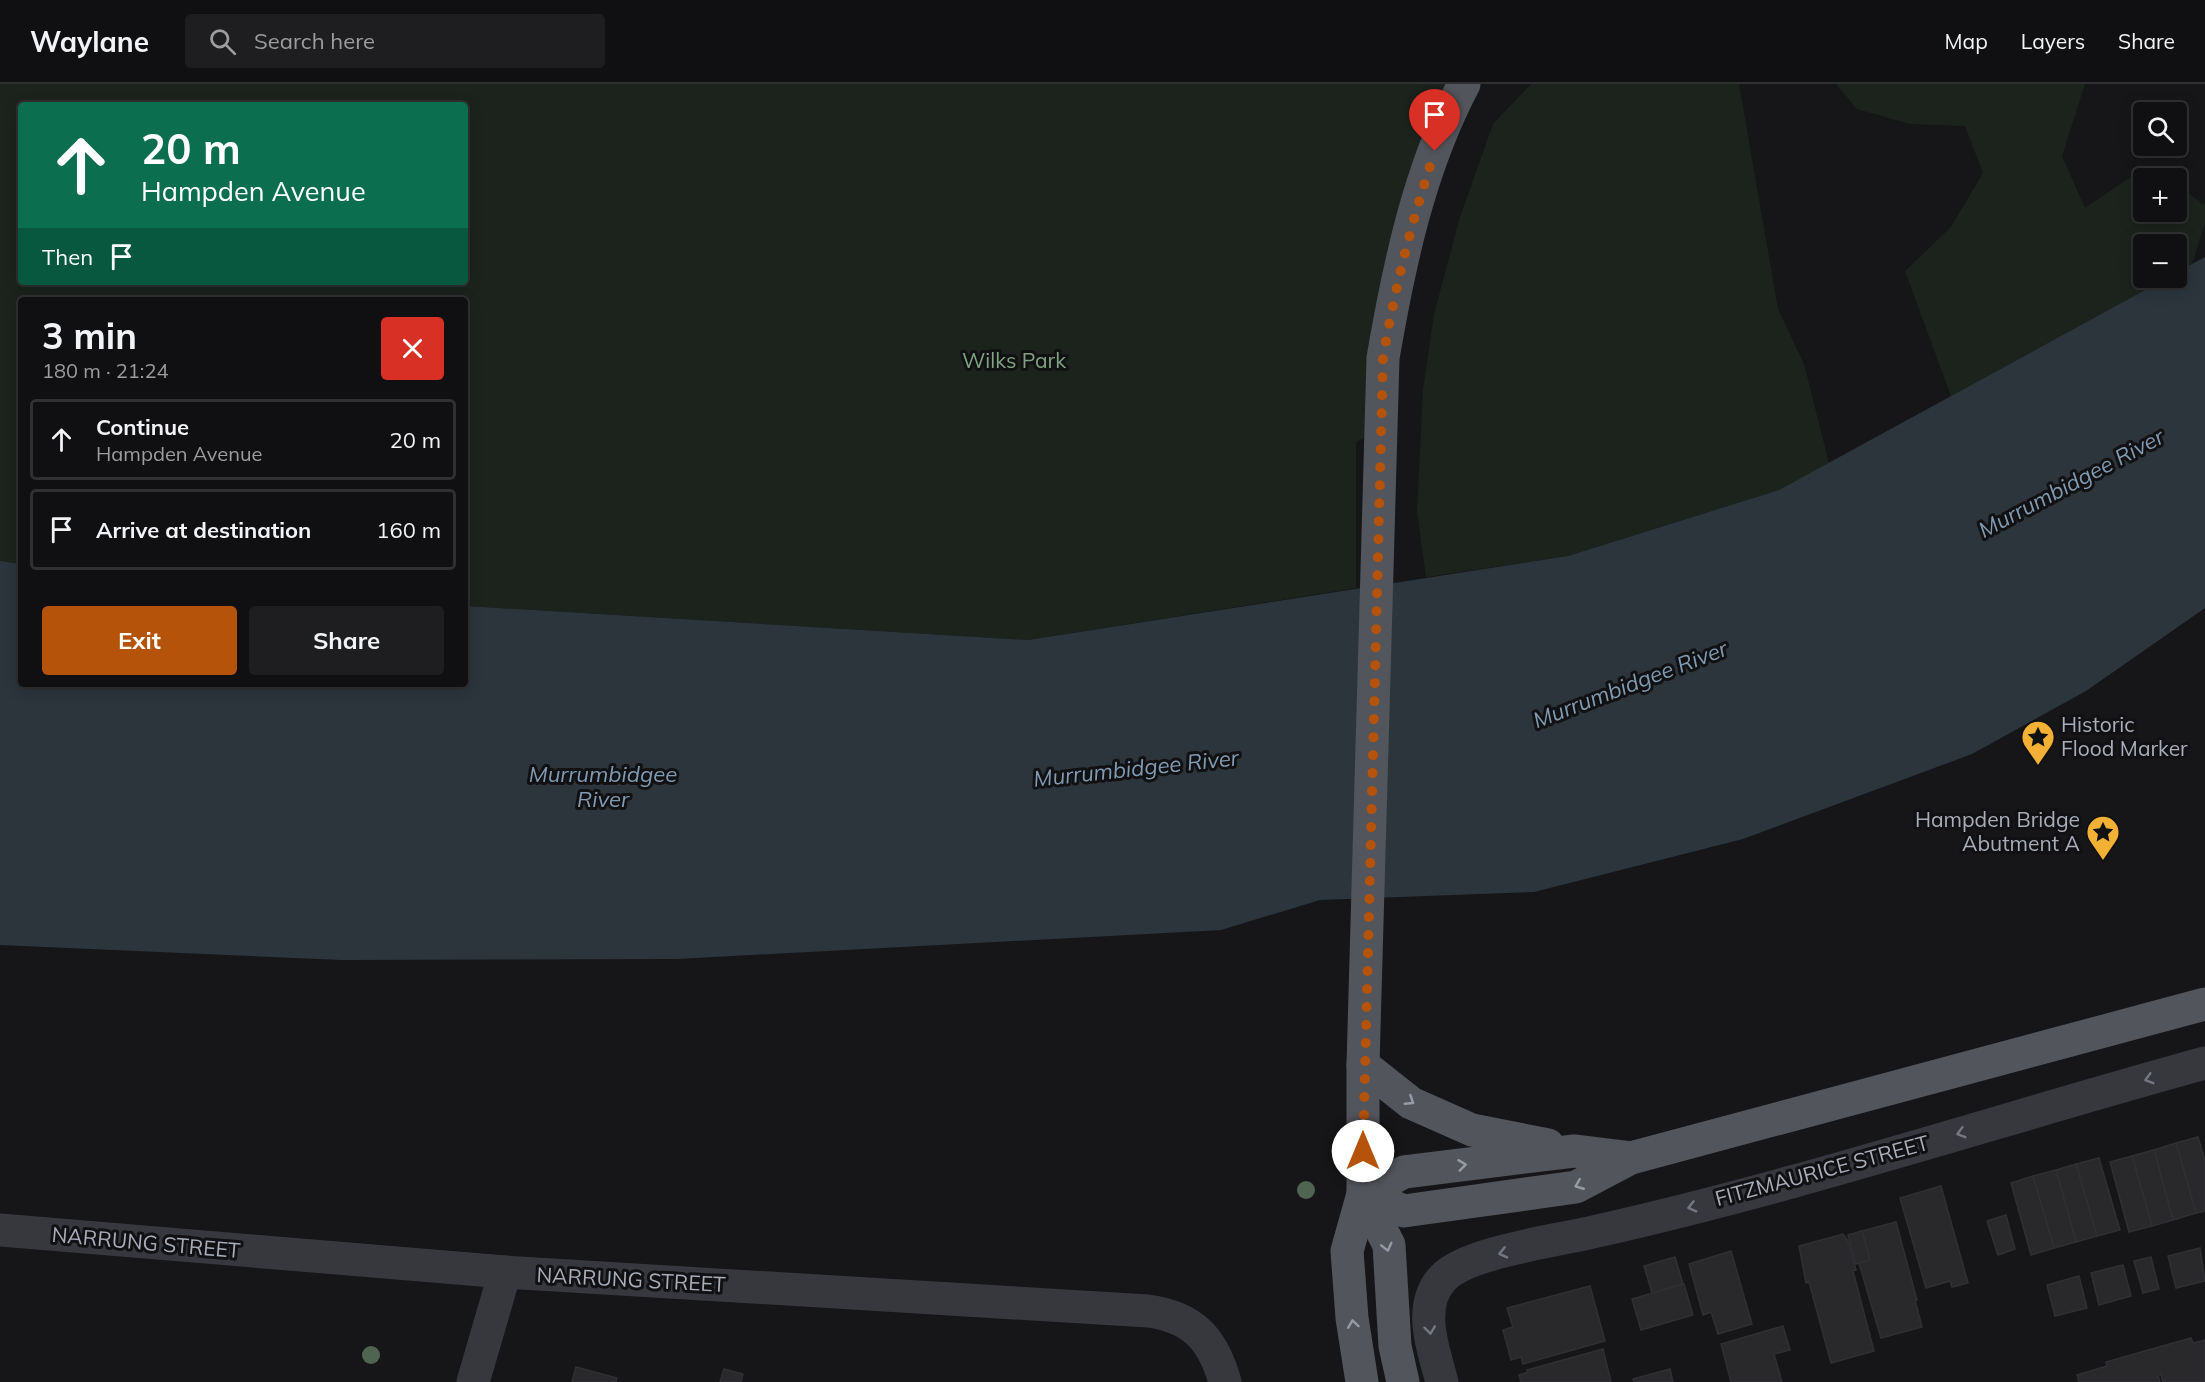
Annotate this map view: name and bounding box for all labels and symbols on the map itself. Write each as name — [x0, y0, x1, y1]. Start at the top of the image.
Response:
pin — [1409, 89, 1460, 151]
park label: Wilks Park — [962, 347, 1066, 373]
water label: Murrumbidgee River — [1973, 422, 2169, 544]
water label: Murrumbidgee River — [1529, 634, 1732, 734]
place label: Historic Flood Marker — [2061, 711, 2188, 761]
place icon: Historic Flood Marker — [2020, 719, 2056, 766]
water label: Murrumbidgee River — [1032, 743, 1241, 793]
water label: Murrumbidgee River — [529, 760, 677, 813]
place label: Hampden Bridge Abutment A — [1915, 806, 2081, 856]
place icon: Hampden Bridge Abutment A — [2085, 814, 2121, 861]
one-way arrow — [2144, 1072, 2155, 1084]
one-way arrow — [1403, 1093, 1414, 1104]
position arrow — [1331, 1119, 1395, 1183]
one-way arrow — [1956, 1126, 1967, 1138]
street label: FITZMAURICE STREET — [1712, 1129, 1932, 1211]
one-way arrow — [1457, 1159, 1466, 1171]
one-way arrow — [1574, 1177, 1584, 1190]
one-way arrow — [1688, 1200, 1698, 1212]
street label: NARRUNG STREET — [51, 1221, 242, 1263]
one-way arrow — [1380, 1242, 1393, 1252]
one-way arrow — [1498, 1246, 1508, 1259]
street label: NARRUNG STREET — [536, 1261, 726, 1297]
one-way arrow — [1348, 1320, 1360, 1329]
one-way arrow — [1423, 1325, 1436, 1335]

